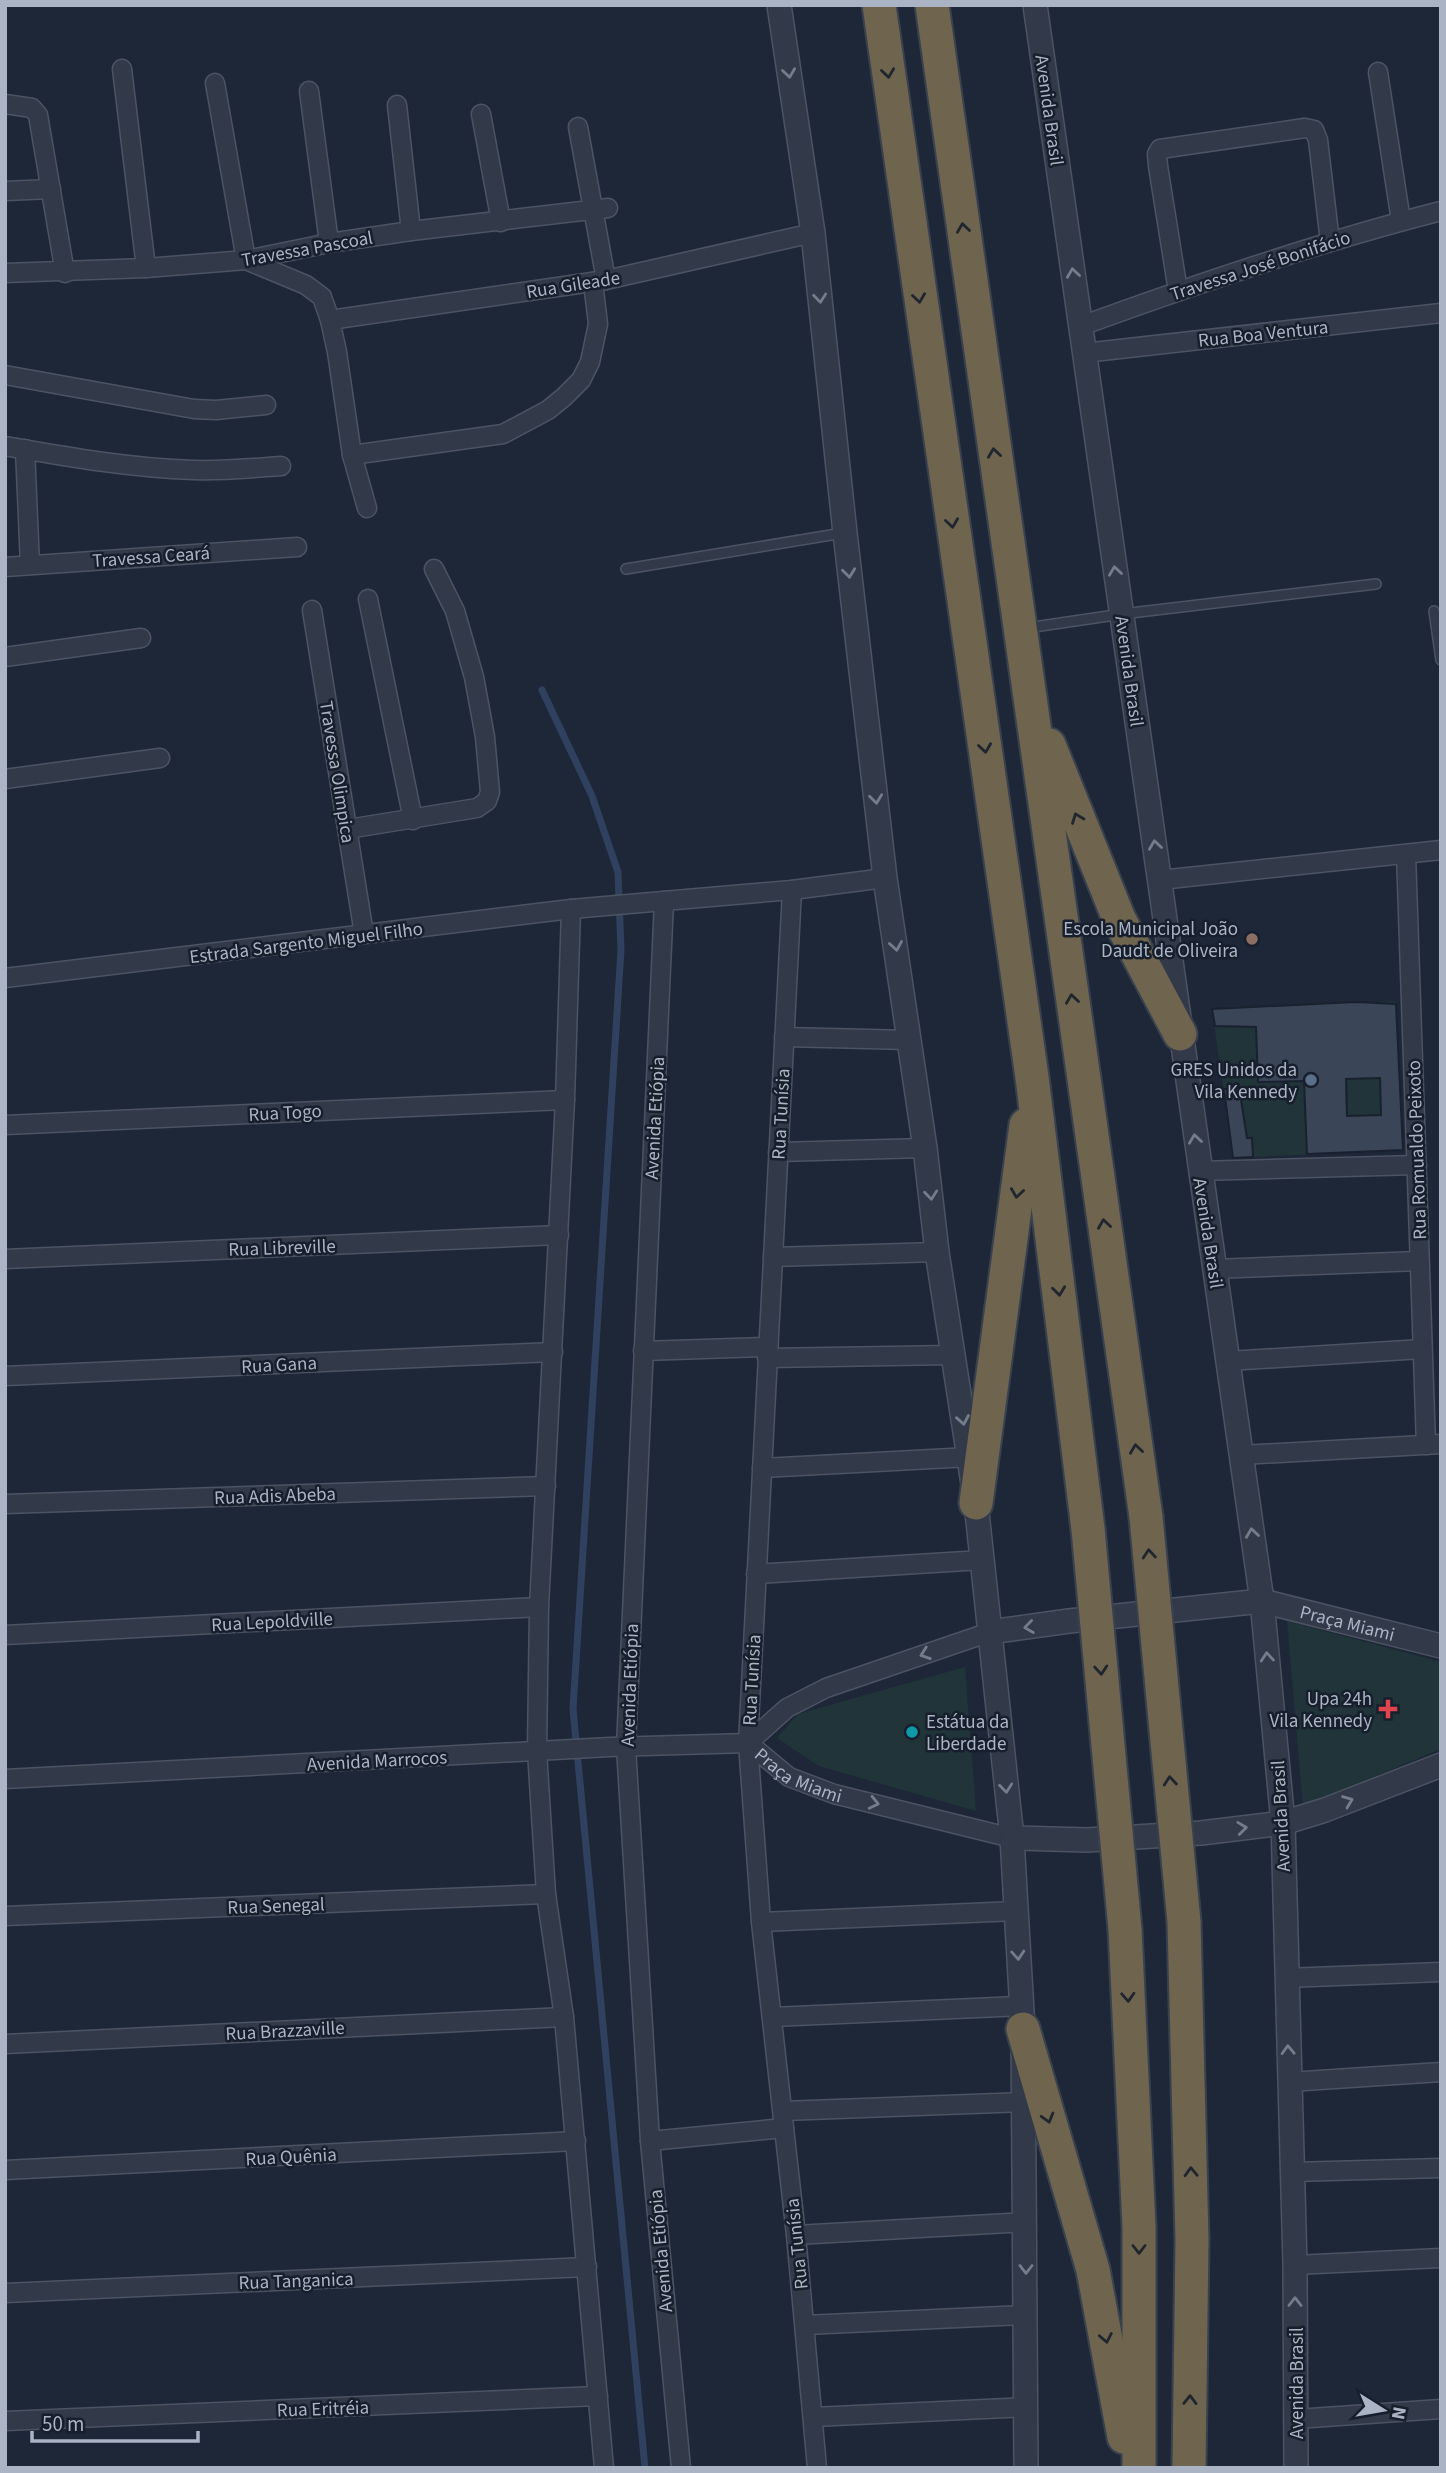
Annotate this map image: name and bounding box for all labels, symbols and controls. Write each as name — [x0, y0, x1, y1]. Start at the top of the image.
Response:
street label: Avenida Brasil — [1027, 53, 1070, 168]
one-way arrow — [781, 67, 796, 79]
one-way arrow — [880, 67, 895, 79]
one-way arrow — [955, 222, 970, 234]
street label: Travessa Pascoal — [240, 225, 375, 274]
street label: Travessa José Bonifácio — [1167, 225, 1354, 308]
street label: Rua Gileade — [524, 265, 622, 306]
one-way arrow — [1065, 267, 1080, 279]
one-way arrow — [812, 292, 827, 304]
one-way arrow — [911, 292, 926, 304]
street label: Rua Boa Ventura — [1197, 314, 1330, 355]
one-way arrow — [987, 447, 1002, 459]
one-way arrow — [944, 517, 959, 529]
street label: Travessa Ceará — [91, 540, 211, 575]
one-way arrow — [1108, 565, 1123, 577]
one-way arrow — [842, 567, 857, 579]
street label: Avenida Brasil — [1107, 614, 1150, 729]
street label: Travessa Olimpica — [312, 699, 361, 845]
one-way arrow — [977, 743, 992, 754]
one-way arrow — [868, 794, 883, 805]
one-way arrow — [1071, 812, 1085, 824]
one-way arrow — [1147, 839, 1162, 851]
street label: Estrada Sargento Miguel Filho — [188, 916, 425, 971]
place label: Escola Municipal João Daudt de Oliveira — [1063, 916, 1238, 965]
marker: Escola Municipal João Daudt de Oliveira — [1244, 931, 1260, 947]
one-way arrow — [888, 940, 903, 952]
one-way arrow — [1065, 993, 1080, 1005]
street label: Avenida Etiópia — [639, 1056, 672, 1180]
place label: GRES Unidos da Vila Kennedy — [1171, 1057, 1297, 1106]
street label: Rua Romualdo Peixoto — [1401, 1060, 1434, 1240]
street label: Rua Tunísia — [766, 1068, 797, 1160]
marker: GRES Unidos da Vila Kennedy — [1303, 1072, 1319, 1088]
street label: Rua Togo — [248, 1098, 322, 1129]
one-way arrow — [1187, 1133, 1202, 1144]
street label: Avenida Brasil — [1185, 1176, 1230, 1291]
one-way arrow — [1009, 1187, 1024, 1199]
one-way arrow — [923, 1190, 938, 1201]
one-way arrow — [1097, 1218, 1112, 1230]
street label: Rua Libreville — [228, 1233, 336, 1264]
one-way arrow — [1051, 1285, 1066, 1297]
street label: Rua Gana — [241, 1350, 318, 1381]
one-way arrow — [955, 1415, 970, 1426]
one-way arrow — [1129, 1443, 1144, 1455]
street label: Rua Adis Abeba — [214, 1481, 336, 1512]
one-way arrow — [1245, 1528, 1260, 1539]
one-way arrow — [1142, 1548, 1157, 1559]
street label: Praça Miami — [1297, 1599, 1397, 1649]
street label: Rua Lepoldville — [211, 1606, 334, 1639]
one-way arrow — [1023, 1619, 1035, 1634]
street label: Avenida Etiópia — [615, 1623, 646, 1747]
street label: Rua Tunísia — [737, 1634, 768, 1726]
one-way arrow — [919, 1646, 932, 1660]
one-way arrow — [1260, 1651, 1275, 1662]
one-way arrow — [1093, 1664, 1108, 1675]
place label: Upa 24h Vila Kennedy — [1269, 1686, 1372, 1735]
marker: Upa 24h Vila Kennedy — [1378, 1699, 1398, 1719]
place label: Estátua da Liberdade — [926, 1709, 1009, 1758]
marker: Estátua da Liberdade — [904, 1724, 920, 1740]
street label: Praça Miami — [748, 1742, 845, 1811]
street label: Avenida Marrocos — [306, 1744, 448, 1779]
street label: Avenida Brasil — [1265, 1759, 1298, 1872]
one-way arrow — [1163, 1775, 1178, 1786]
one-way arrow — [999, 1782, 1014, 1793]
one-way arrow — [868, 1795, 880, 1809]
one-way arrow — [1341, 1796, 1353, 1810]
one-way arrow — [1236, 1821, 1248, 1836]
street label: Rua Senegal — [227, 1891, 325, 1922]
one-way arrow — [1010, 1950, 1025, 1961]
one-way arrow — [1120, 1992, 1135, 2003]
street label: Rua Brazzaville — [225, 2015, 345, 2048]
one-way arrow — [1281, 2044, 1296, 2055]
one-way arrow — [1040, 2112, 1055, 2124]
street label: Rua Quênia — [245, 2142, 337, 2173]
one-way arrow — [1183, 2166, 1198, 2177]
street label: Avenida Etiópia — [643, 2188, 680, 2313]
street label: Rua Tunísia — [779, 2197, 816, 2291]
one-way arrow — [1131, 2244, 1147, 2254]
one-way arrow — [1018, 2264, 1034, 2274]
street label: Rua Tanganica — [238, 2266, 354, 2297]
one-way arrow — [1288, 2296, 1303, 2307]
street label: Avenida Brasil — [1284, 2327, 1311, 2439]
one-way arrow — [1097, 2332, 1112, 2344]
north arrow — [1348, 2375, 1418, 2445]
street label: Rua Eritréia — [276, 2394, 370, 2425]
one-way arrow — [1182, 2394, 1198, 2404]
scale bar — [32, 2400, 198, 2444]
text: N — [1384, 2404, 1413, 2422]
text: 50 m — [42, 2409, 84, 2439]

